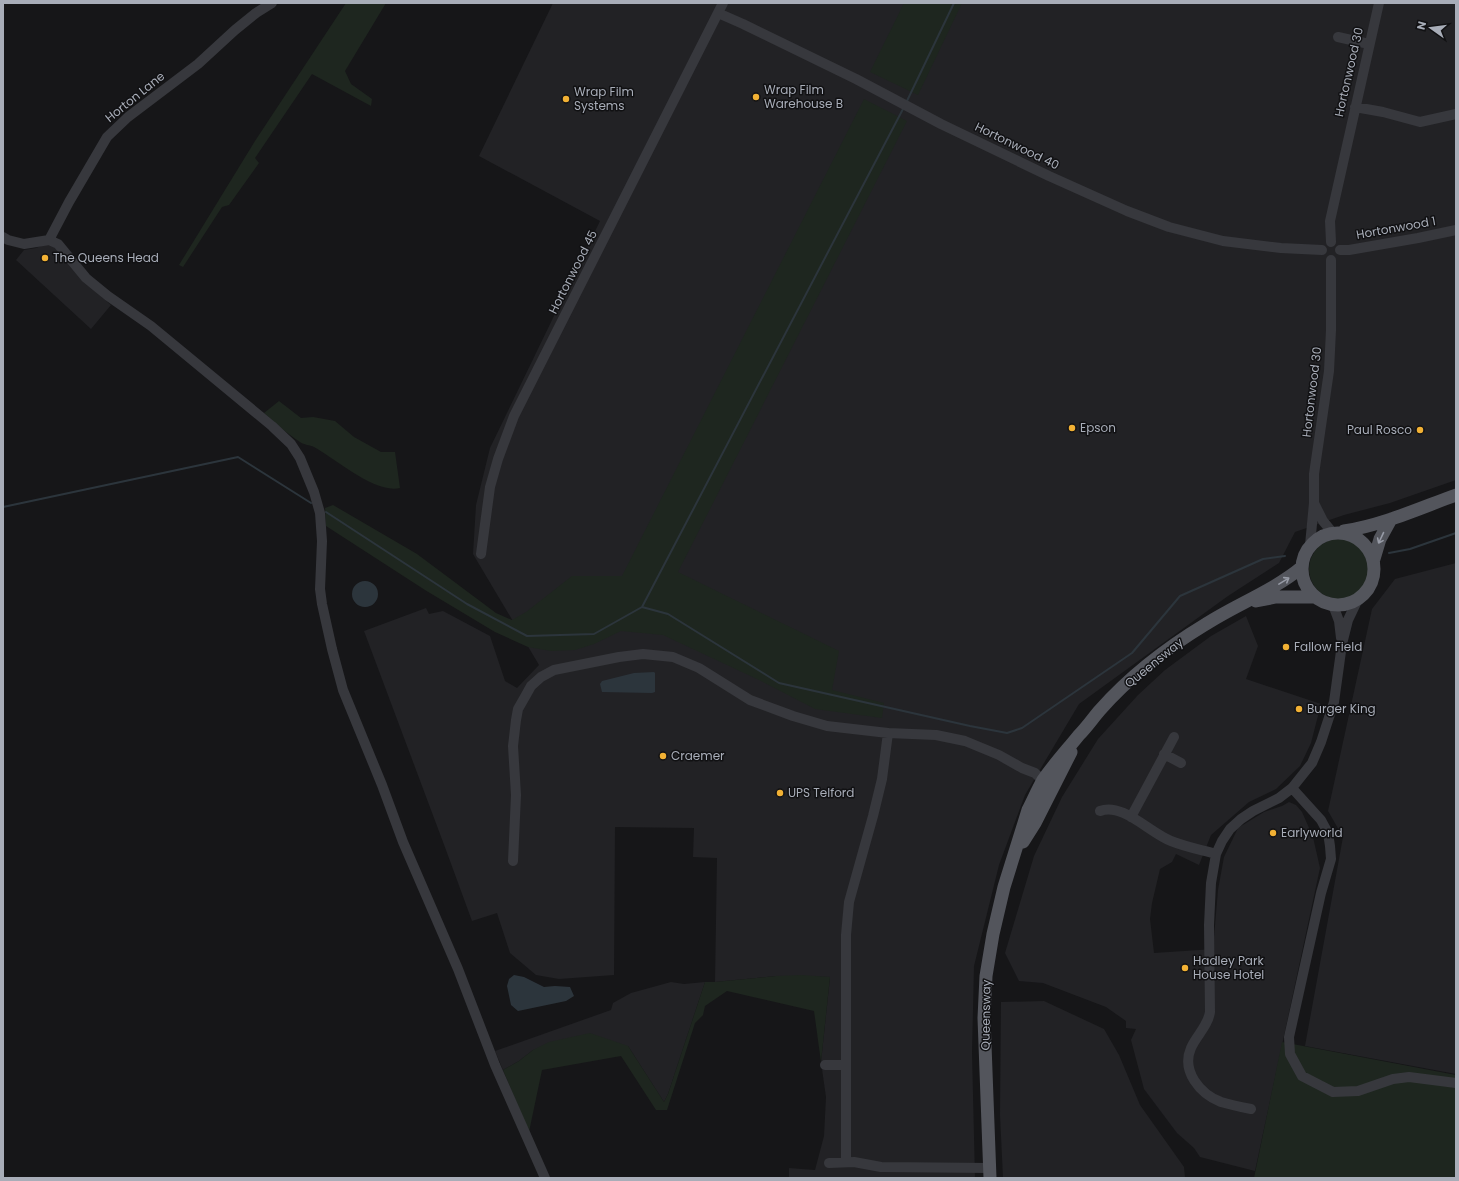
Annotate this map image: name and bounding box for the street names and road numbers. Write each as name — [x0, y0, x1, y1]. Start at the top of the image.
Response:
street label: Hortonwood 30 — [1330, 25, 1367, 118]
street label: Horton Lane — [101, 67, 168, 126]
street label: Hortonwood 40 — [972, 118, 1062, 173]
street label: Hortonwood 1 — [1355, 212, 1437, 243]
street label: Hortonwood 45 — [544, 227, 601, 317]
street label: Hortonwood 30 — [1298, 346, 1326, 438]
street label: Queensway — [1121, 634, 1187, 691]
street label: Queensway — [976, 979, 995, 1050]

